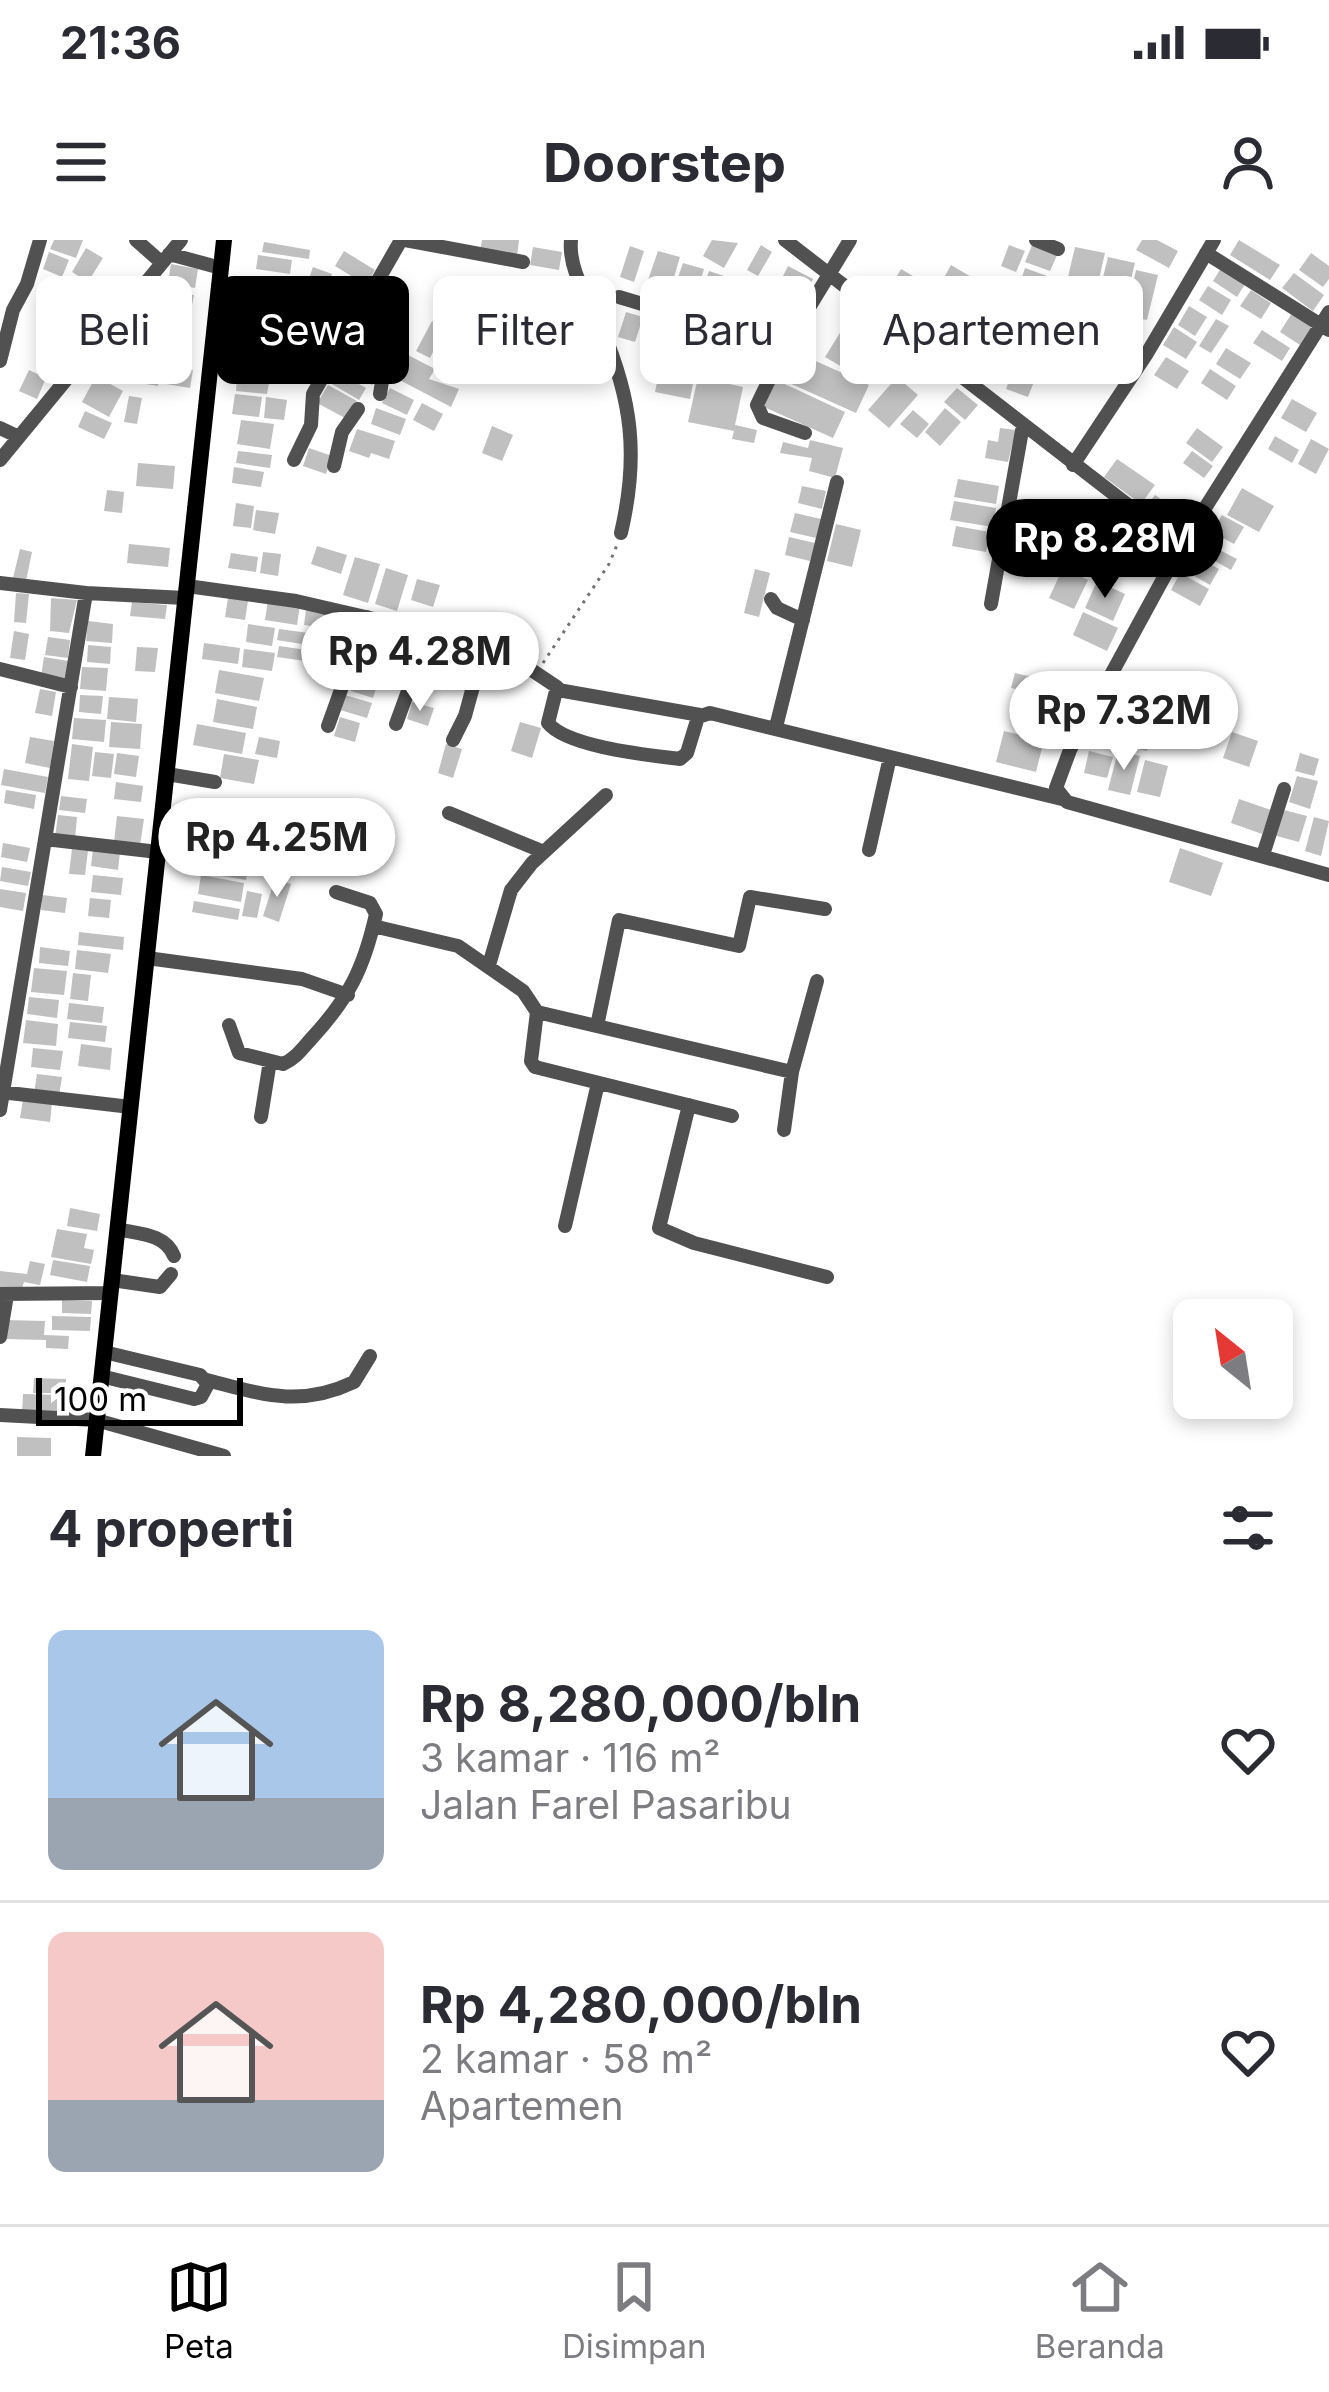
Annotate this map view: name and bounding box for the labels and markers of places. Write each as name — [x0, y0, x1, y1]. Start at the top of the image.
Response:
pin: Rp 8.28M — [981, 499, 1229, 601]
pin: Rp 4.28M — [296, 612, 544, 714]
pin: Rp 7.32M — [1000, 671, 1248, 773]
pin: Rp 4.25M — [153, 798, 401, 900]

